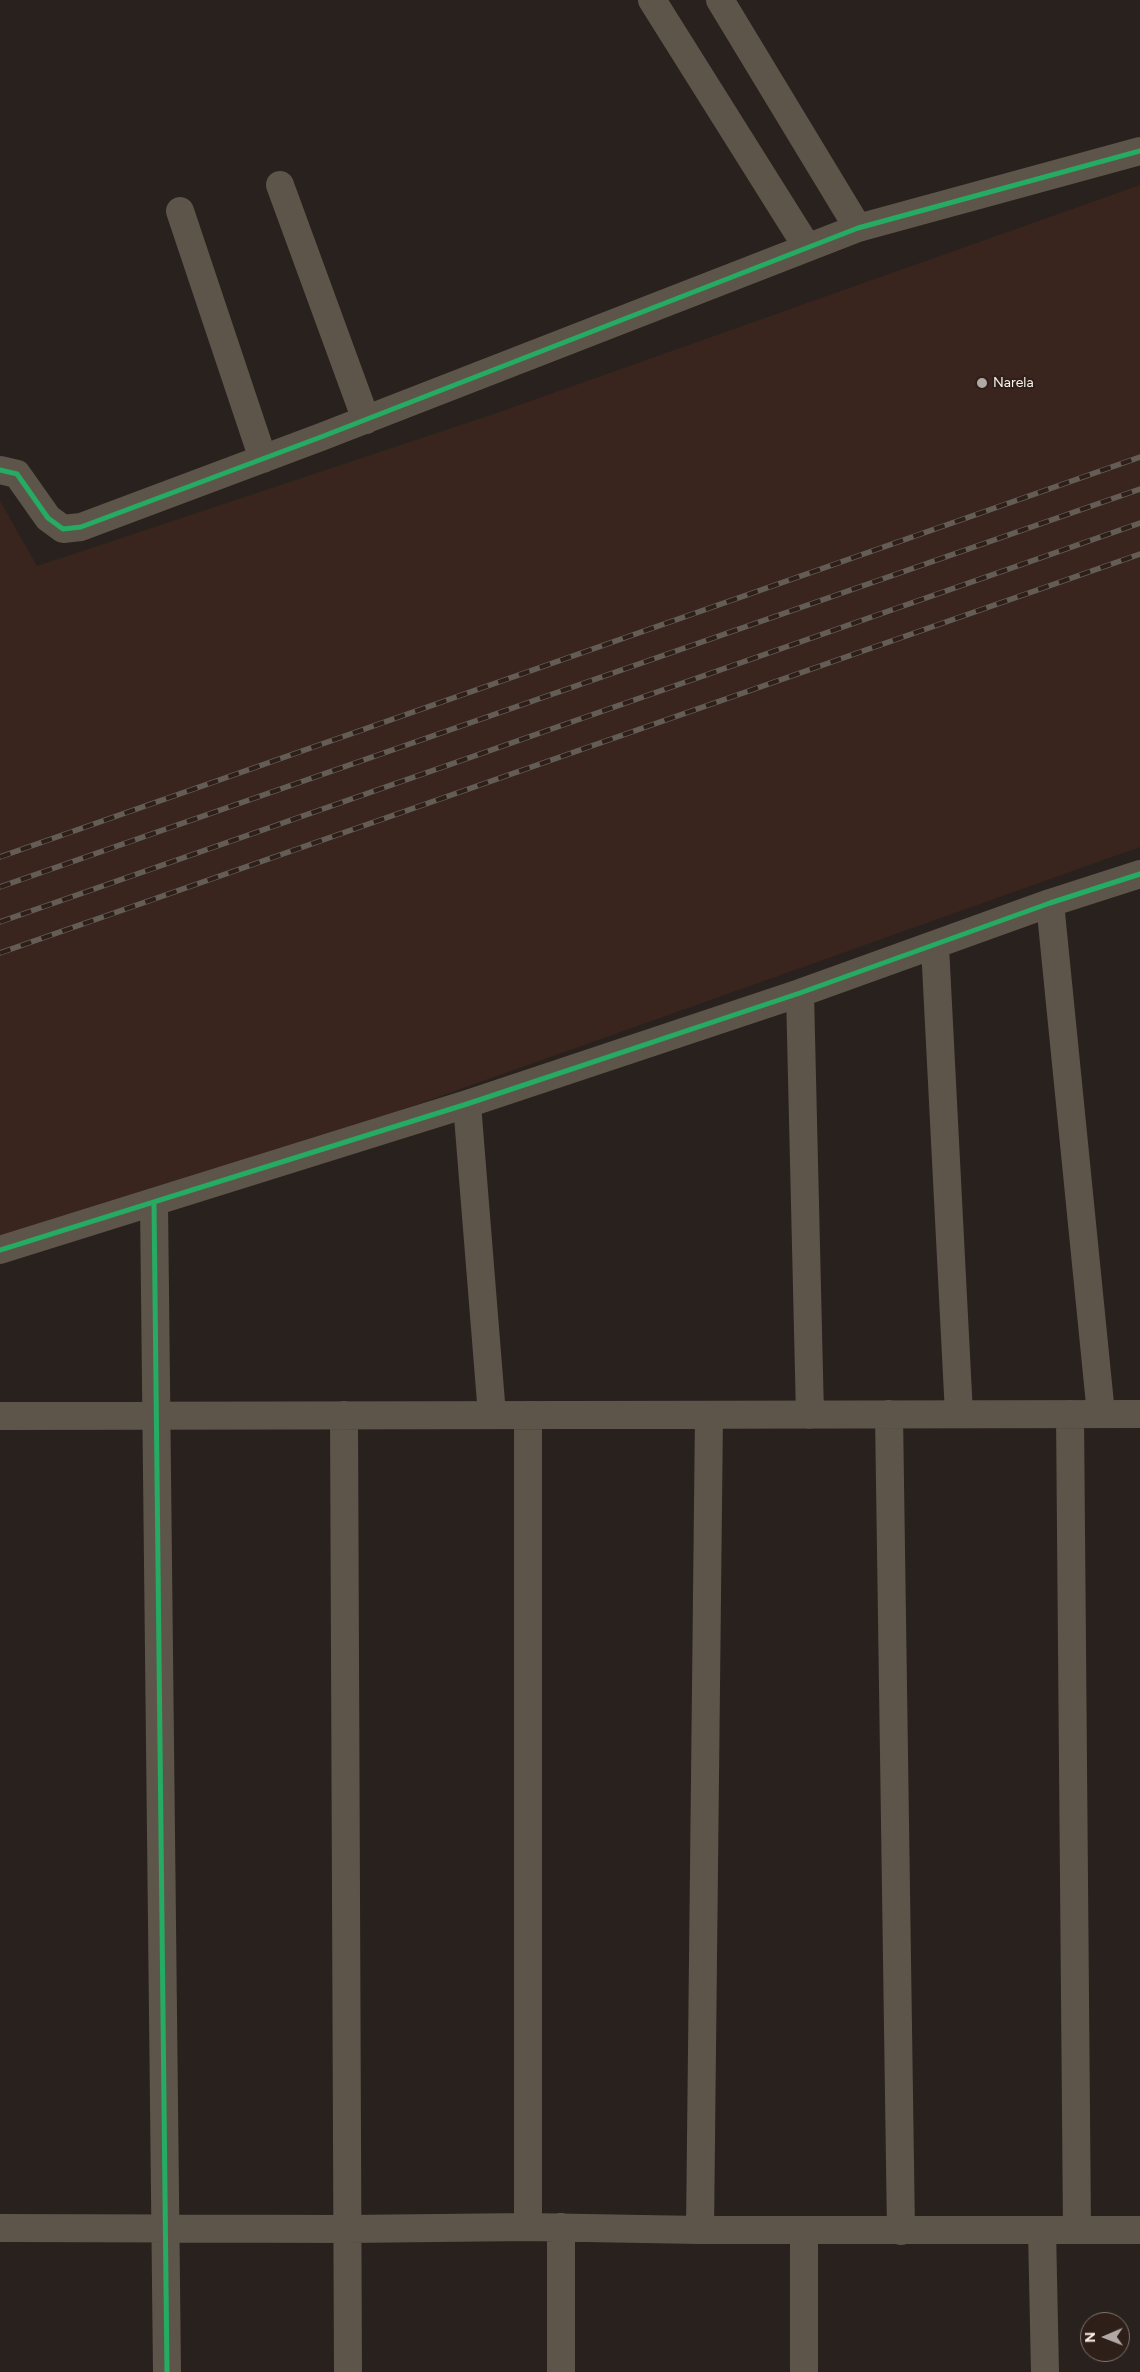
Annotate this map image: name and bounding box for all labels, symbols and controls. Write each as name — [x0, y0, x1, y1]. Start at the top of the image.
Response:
place label: Narela — [993, 375, 1034, 391]
marker: Narela — [975, 376, 989, 390]
north arrow — [1080, 2312, 1130, 2362]
text: N — [1082, 2332, 1099, 2343]

